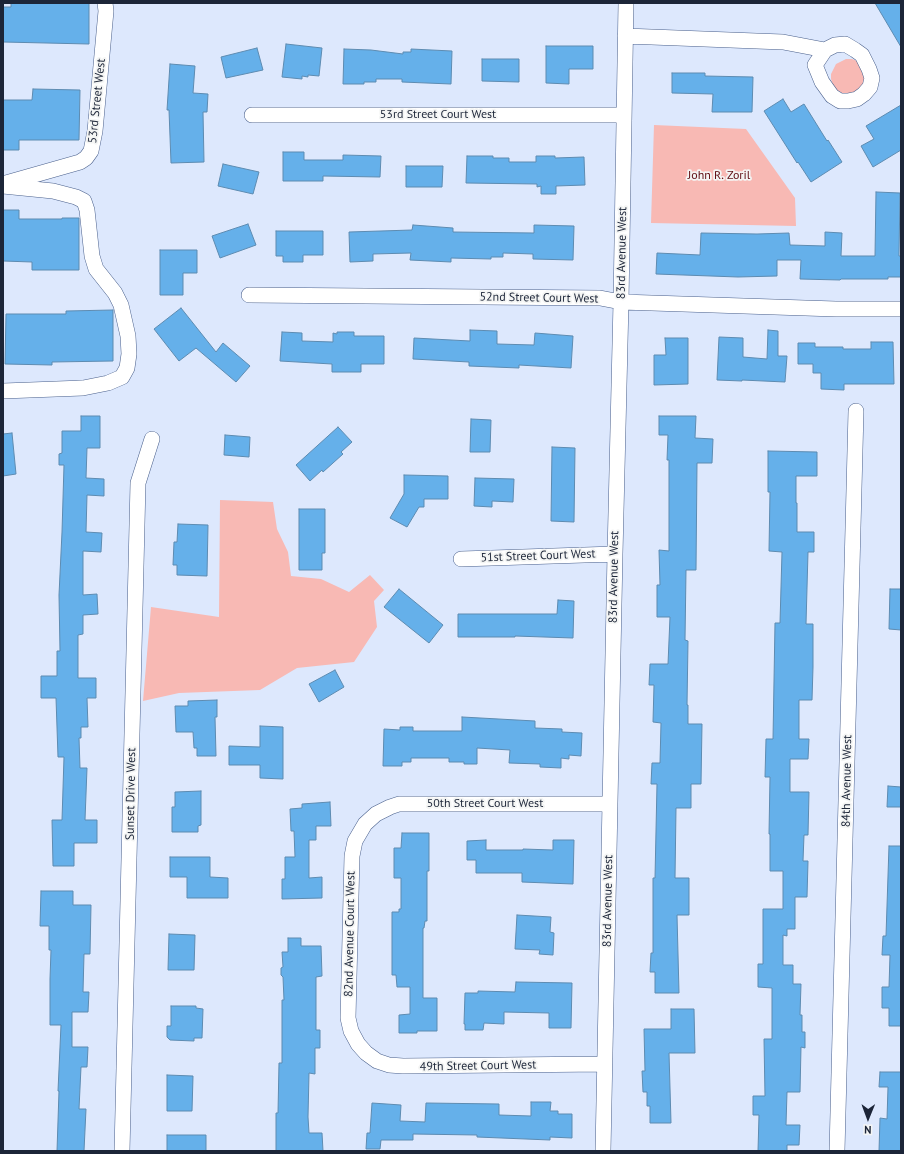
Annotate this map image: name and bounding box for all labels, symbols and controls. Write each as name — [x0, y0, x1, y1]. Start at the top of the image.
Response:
street label: 53rd Street West — [85, 58, 109, 144]
street label: 53rd Street Court West — [380, 108, 496, 122]
park label: John R. Zoril — [688, 169, 750, 183]
street label: 83rd Avenue West — [614, 207, 630, 299]
street label: 52nd Street Court West — [479, 290, 599, 306]
street label: 83rd Avenue West — [606, 531, 622, 623]
street label: 51st Street Court West — [480, 547, 596, 565]
street label: 84th Avenue West — [839, 735, 855, 827]
street label: Sunset Drive West — [123, 748, 139, 840]
street label: 50th Street Court West — [427, 797, 543, 811]
street label: 83rd Avenue West — [600, 855, 616, 947]
street label: 82nd Avenue Court West — [342, 871, 358, 997]
street label: 49th Street Court West — [420, 1058, 536, 1074]
north arrow — [848, 1098, 888, 1138]
text: N — [864, 1123, 872, 1137]

